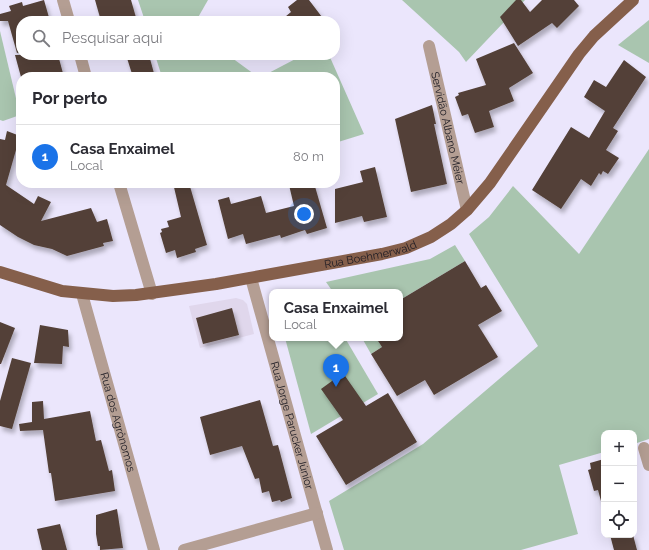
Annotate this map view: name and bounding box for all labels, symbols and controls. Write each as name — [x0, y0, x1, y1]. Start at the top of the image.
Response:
search box — [16, 16, 340, 60]
icon: search — [30, 27, 52, 49]
text: Pesquisar aqui — [62, 29, 162, 47]
street label: Servidão Albano Méier — [429, 70, 467, 185]
text: Por perto — [32, 88, 107, 108]
text: Casa Enxaimel — [70, 140, 175, 158]
text: 1 — [42, 149, 48, 164]
text: 80 m — [293, 149, 324, 164]
text: Local — [70, 158, 103, 173]
your location — [294, 204, 314, 224]
street label: Rua Boehmerwald — [323, 238, 419, 271]
popup — [269, 289, 403, 341]
text: Casa Enxaimel — [284, 299, 388, 317]
text: Local — [284, 317, 317, 332]
pin: 1 — [323, 354, 349, 387]
street label: Rua Jorge Parucker Júnior — [268, 360, 316, 491]
street label: Rua dos Agrônomos — [98, 371, 138, 473]
map controls — [601, 430, 637, 538]
button: + — [601, 430, 637, 466]
button: − — [601, 466, 637, 502]
button: locate — [601, 502, 637, 538]

